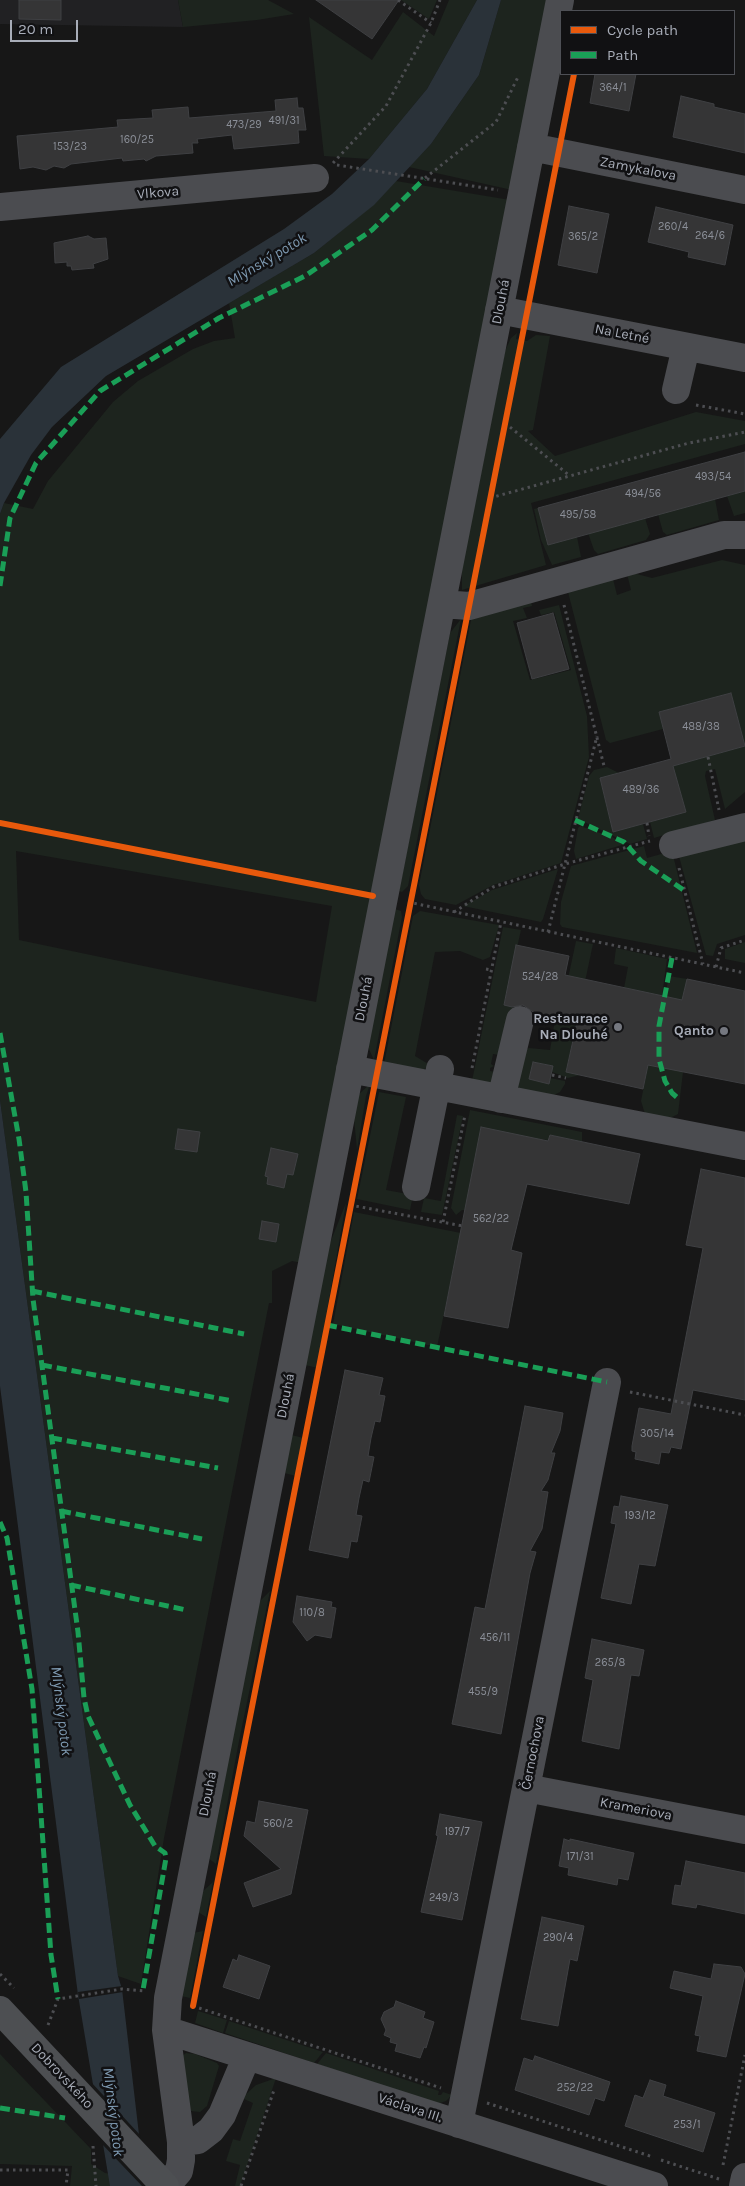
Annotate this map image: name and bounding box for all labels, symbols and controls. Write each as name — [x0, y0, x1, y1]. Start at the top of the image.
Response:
scale bar — [12, 10, 80, 42]
legend — [560, 10, 735, 75]
text: 20 m — [18, 20, 53, 38]
text: Cycle path — [607, 21, 678, 39]
text: Path — [607, 46, 638, 64]
house number: 364/1 — [599, 81, 627, 95]
house number: 491/31 — [268, 114, 300, 128]
house number: 473/29 — [226, 118, 262, 132]
house number: 160/25 — [120, 133, 154, 147]
house number: 153/23 — [53, 140, 87, 154]
street label: Zamykalova — [598, 153, 678, 185]
street label: Vlkova — [136, 183, 180, 203]
house number: 260/4 — [658, 220, 688, 234]
water label: Mlýnský potok — [224, 229, 310, 291]
house number: 264/6 — [695, 229, 725, 243]
house number: 365/2 — [568, 230, 598, 244]
street label: Dlouhá — [488, 278, 514, 326]
street label: Na Letné — [593, 320, 651, 348]
house number: 493/54 — [695, 470, 731, 484]
house number: 494/56 — [625, 487, 661, 501]
house number: 495/58 — [560, 508, 596, 522]
house number: 488/38 — [682, 720, 720, 734]
house number: 489/36 — [623, 783, 659, 797]
house number: 524/28 — [522, 970, 558, 984]
street label: Dlouhá — [351, 975, 377, 1023]
place label: Restaurace Na Dlouhé — [533, 1011, 608, 1044]
marker: Restaurace Na Dlouhé — [612, 1021, 624, 1033]
place label: Qanto — [674, 1023, 714, 1039]
marker: Qanto — [718, 1025, 730, 1037]
house number: 562/22 — [473, 1212, 509, 1226]
street label: Dlouhá — [273, 1372, 299, 1420]
house number: 305/14 — [640, 1427, 674, 1441]
house number: 193/12 — [624, 1509, 656, 1523]
house number: 110/8 — [299, 1606, 325, 1620]
house number: 456/11 — [480, 1631, 510, 1645]
house number: 265/8 — [595, 1656, 625, 1670]
water label: Mlýnský potok — [47, 1665, 75, 1757]
house number: 455/9 — [468, 1685, 498, 1699]
street label: Černochova — [518, 1715, 548, 1791]
street label: Dlouhá — [195, 1770, 221, 1818]
street label: Krameriova — [598, 1794, 674, 1824]
house number: 560/2 — [263, 1817, 293, 1831]
house number: 197/7 — [444, 1825, 470, 1839]
house number: 171/31 — [566, 1850, 594, 1864]
house number: 249/3 — [429, 1891, 459, 1905]
house number: 290/4 — [543, 1931, 573, 1945]
street label: Dobrovského — [27, 2040, 97, 2112]
water label: Mlýnský potok — [99, 2066, 127, 2158]
house number: 252/22 — [557, 2081, 593, 2095]
street label: Václava III. — [376, 2090, 444, 2126]
house number: 253/1 — [673, 2118, 701, 2132]

